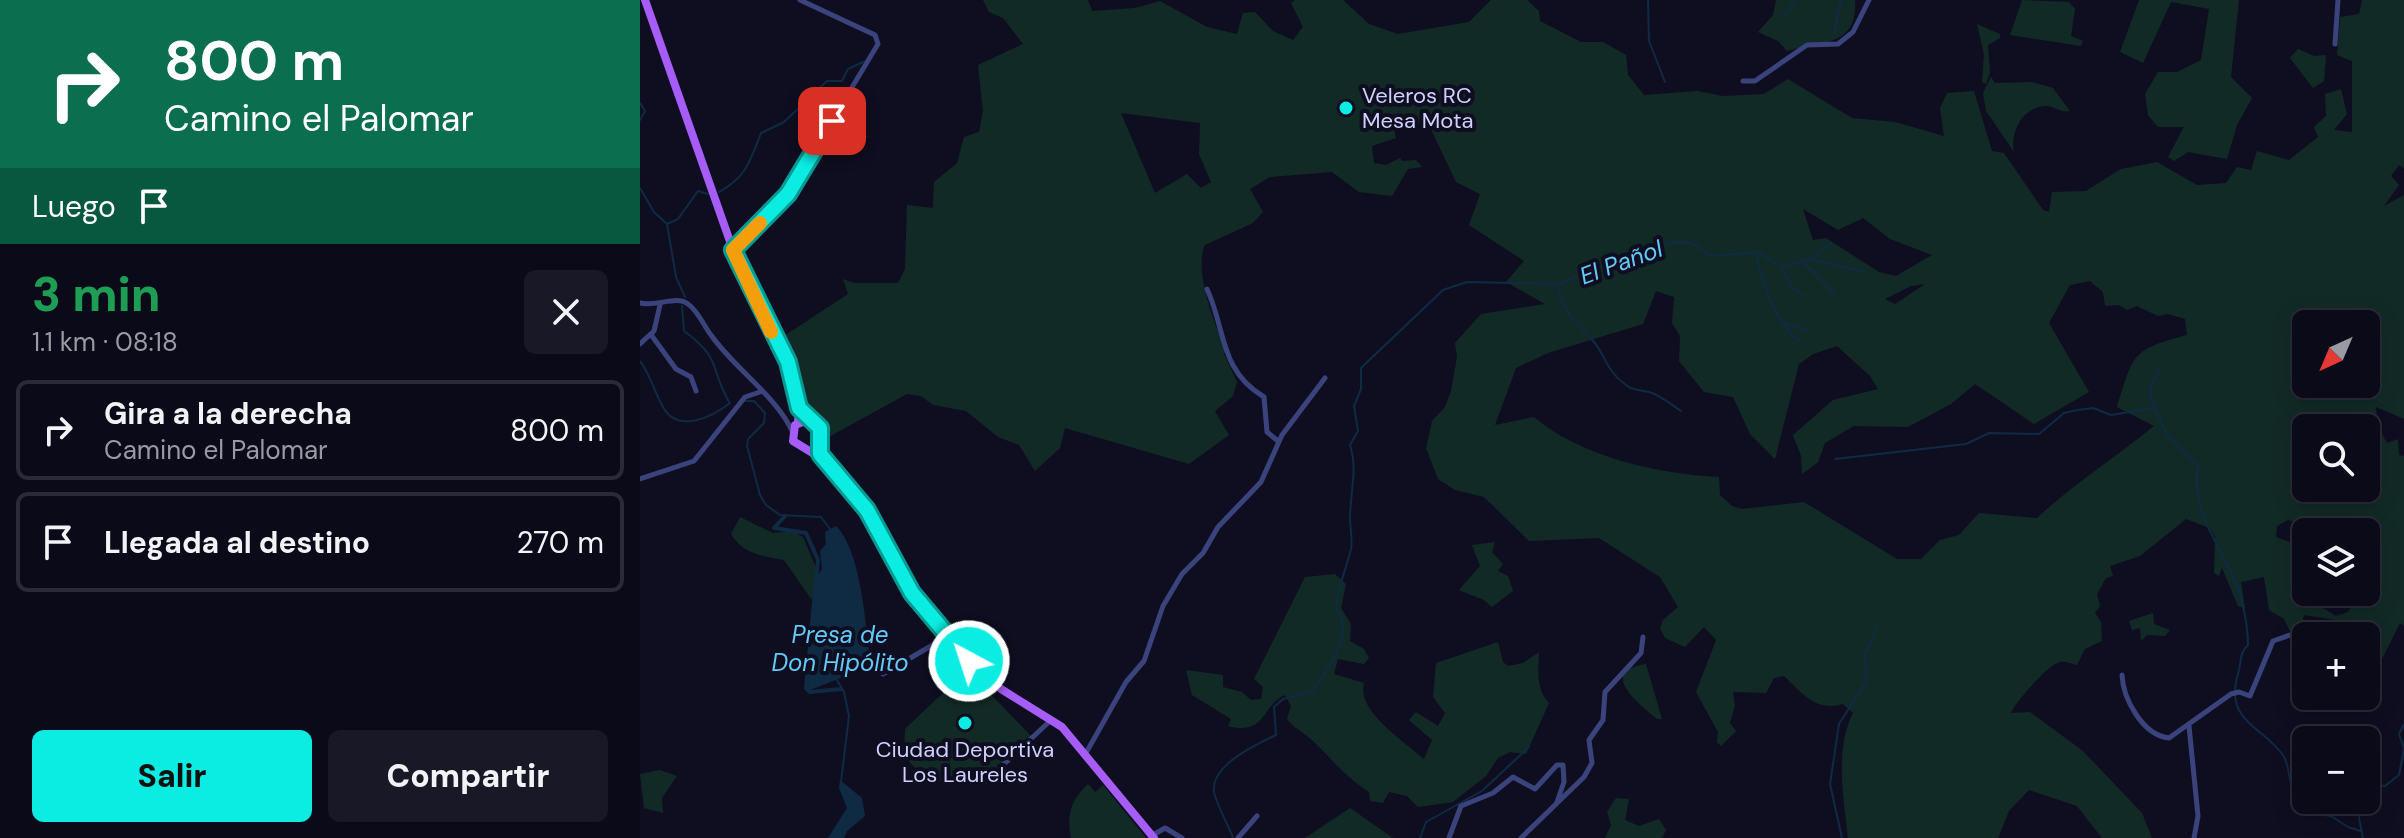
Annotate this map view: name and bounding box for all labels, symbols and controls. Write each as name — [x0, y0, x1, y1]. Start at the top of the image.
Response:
text: 800 m — [164, 24, 344, 97]
icon: right — [32, 32, 136, 136]
place label: Veleros RC Mesa Mota — [1362, 81, 1474, 135]
pin — [798, 87, 866, 155]
text: Camino el Palomar — [164, 95, 474, 142]
icon: arrive — [810, 99, 854, 143]
marker: Veleros RC Mesa Mota — [1337, 99, 1355, 117]
icon: arrive — [132, 184, 176, 228]
text: Luego — [32, 187, 116, 226]
water label: El Pañol — [1575, 233, 1667, 291]
text: 3 min — [32, 263, 161, 326]
button: close — [524, 270, 608, 354]
north arrow — [2292, 310, 2380, 398]
map controls — [2292, 310, 2380, 814]
text: 1.1 km · 08:18 — [32, 325, 178, 359]
text: Gira a la derecha — [104, 394, 352, 433]
icon: right — [36, 408, 80, 452]
text: 800 m — [510, 411, 604, 450]
button: search — [2292, 414, 2380, 502]
text: Camino el Palomar — [104, 433, 328, 467]
button: layers — [2292, 518, 2380, 606]
icon: arrive — [36, 520, 80, 564]
text: Llegada al destino — [104, 523, 370, 562]
text: 270 m — [516, 523, 604, 562]
water label: Presa de Don Hipólito — [771, 619, 909, 678]
position arrow — [927, 619, 1011, 703]
button: + — [2292, 622, 2380, 710]
marker: Ciudad Deportiva Los Laureles — [956, 714, 974, 732]
button: − — [2292, 726, 2380, 814]
button: Salir — [32, 730, 312, 822]
button: Compartir — [328, 730, 608, 822]
place label: Ciudad Deportiva Los Laureles — [876, 735, 1054, 789]

